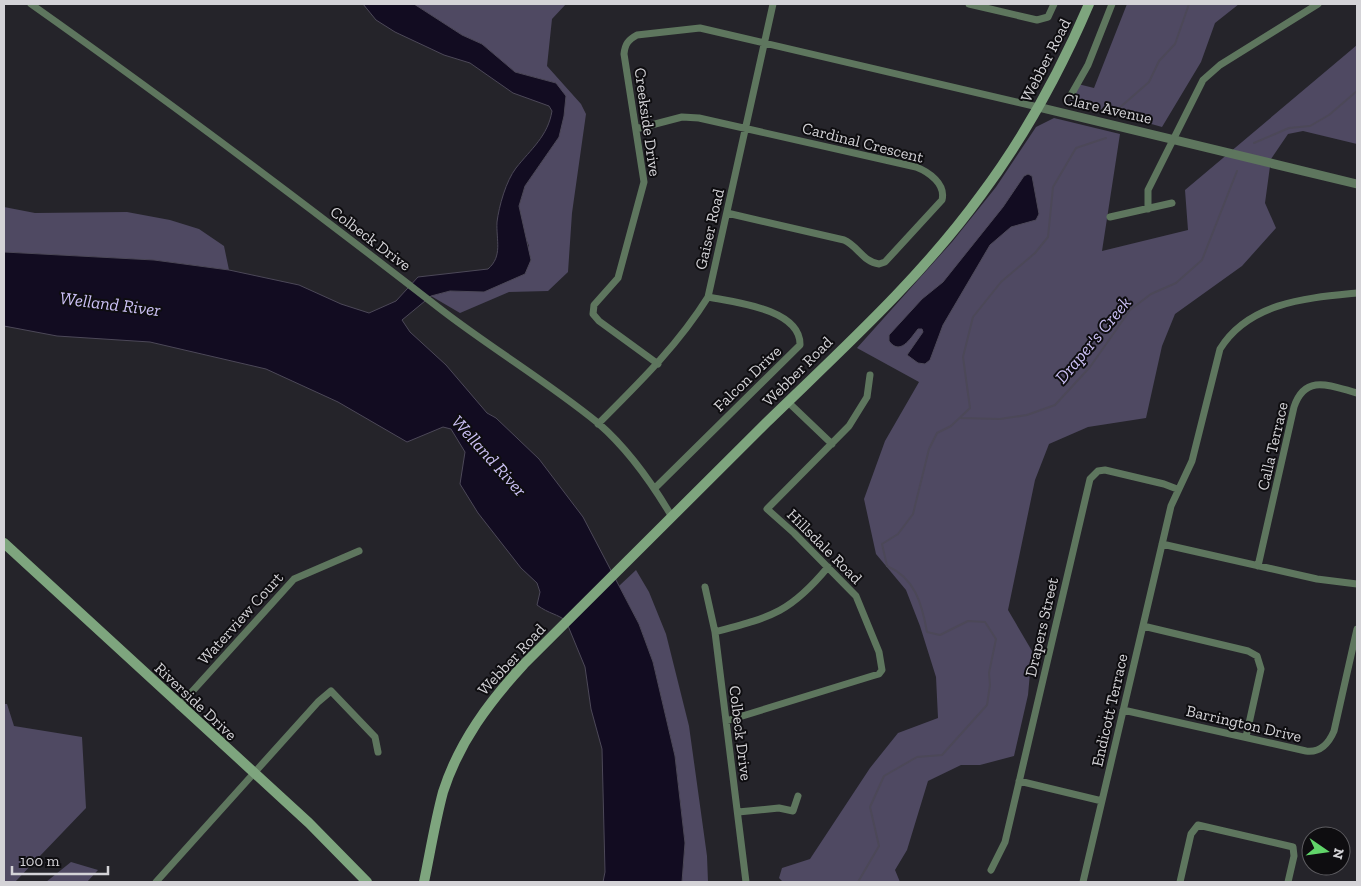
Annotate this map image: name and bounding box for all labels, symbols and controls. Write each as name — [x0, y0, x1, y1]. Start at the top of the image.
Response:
street label: Webber Road — [1016, 15, 1075, 105]
street label: Creekside Drive — [630, 67, 665, 178]
street label: Clare Avenue — [1062, 89, 1154, 128]
street label: Cardinal Crescent — [800, 118, 926, 167]
street label: Gaiser Road — [691, 187, 728, 271]
street label: Colbeck Drive — [327, 202, 415, 275]
water label: Welland River — [58, 287, 162, 321]
water label: Draper's Creek — [1050, 292, 1136, 388]
street label: Webber Road — [759, 332, 836, 410]
street label: Falcon Drive — [710, 341, 785, 415]
street label: Calla Terrace — [1253, 400, 1292, 492]
water label: Welland River — [447, 411, 532, 502]
street label: Hillsdale Road — [783, 505, 866, 588]
street label: Waterview Court — [194, 568, 287, 668]
street label: Drapers Street — [1021, 575, 1062, 679]
street label: Webber Road — [473, 619, 549, 699]
street label: Endicott Terrace — [1087, 652, 1132, 768]
street label: Riverside Drive — [151, 658, 241, 744]
street label: Colbeck Drive — [725, 684, 756, 782]
street label: Barrington Drive — [1184, 701, 1303, 746]
north arrow — [1301, 826, 1351, 876]
scale bar — [12, 844, 109, 876]
text: N — [1329, 847, 1348, 861]
text: 100 m — [20, 852, 59, 870]

